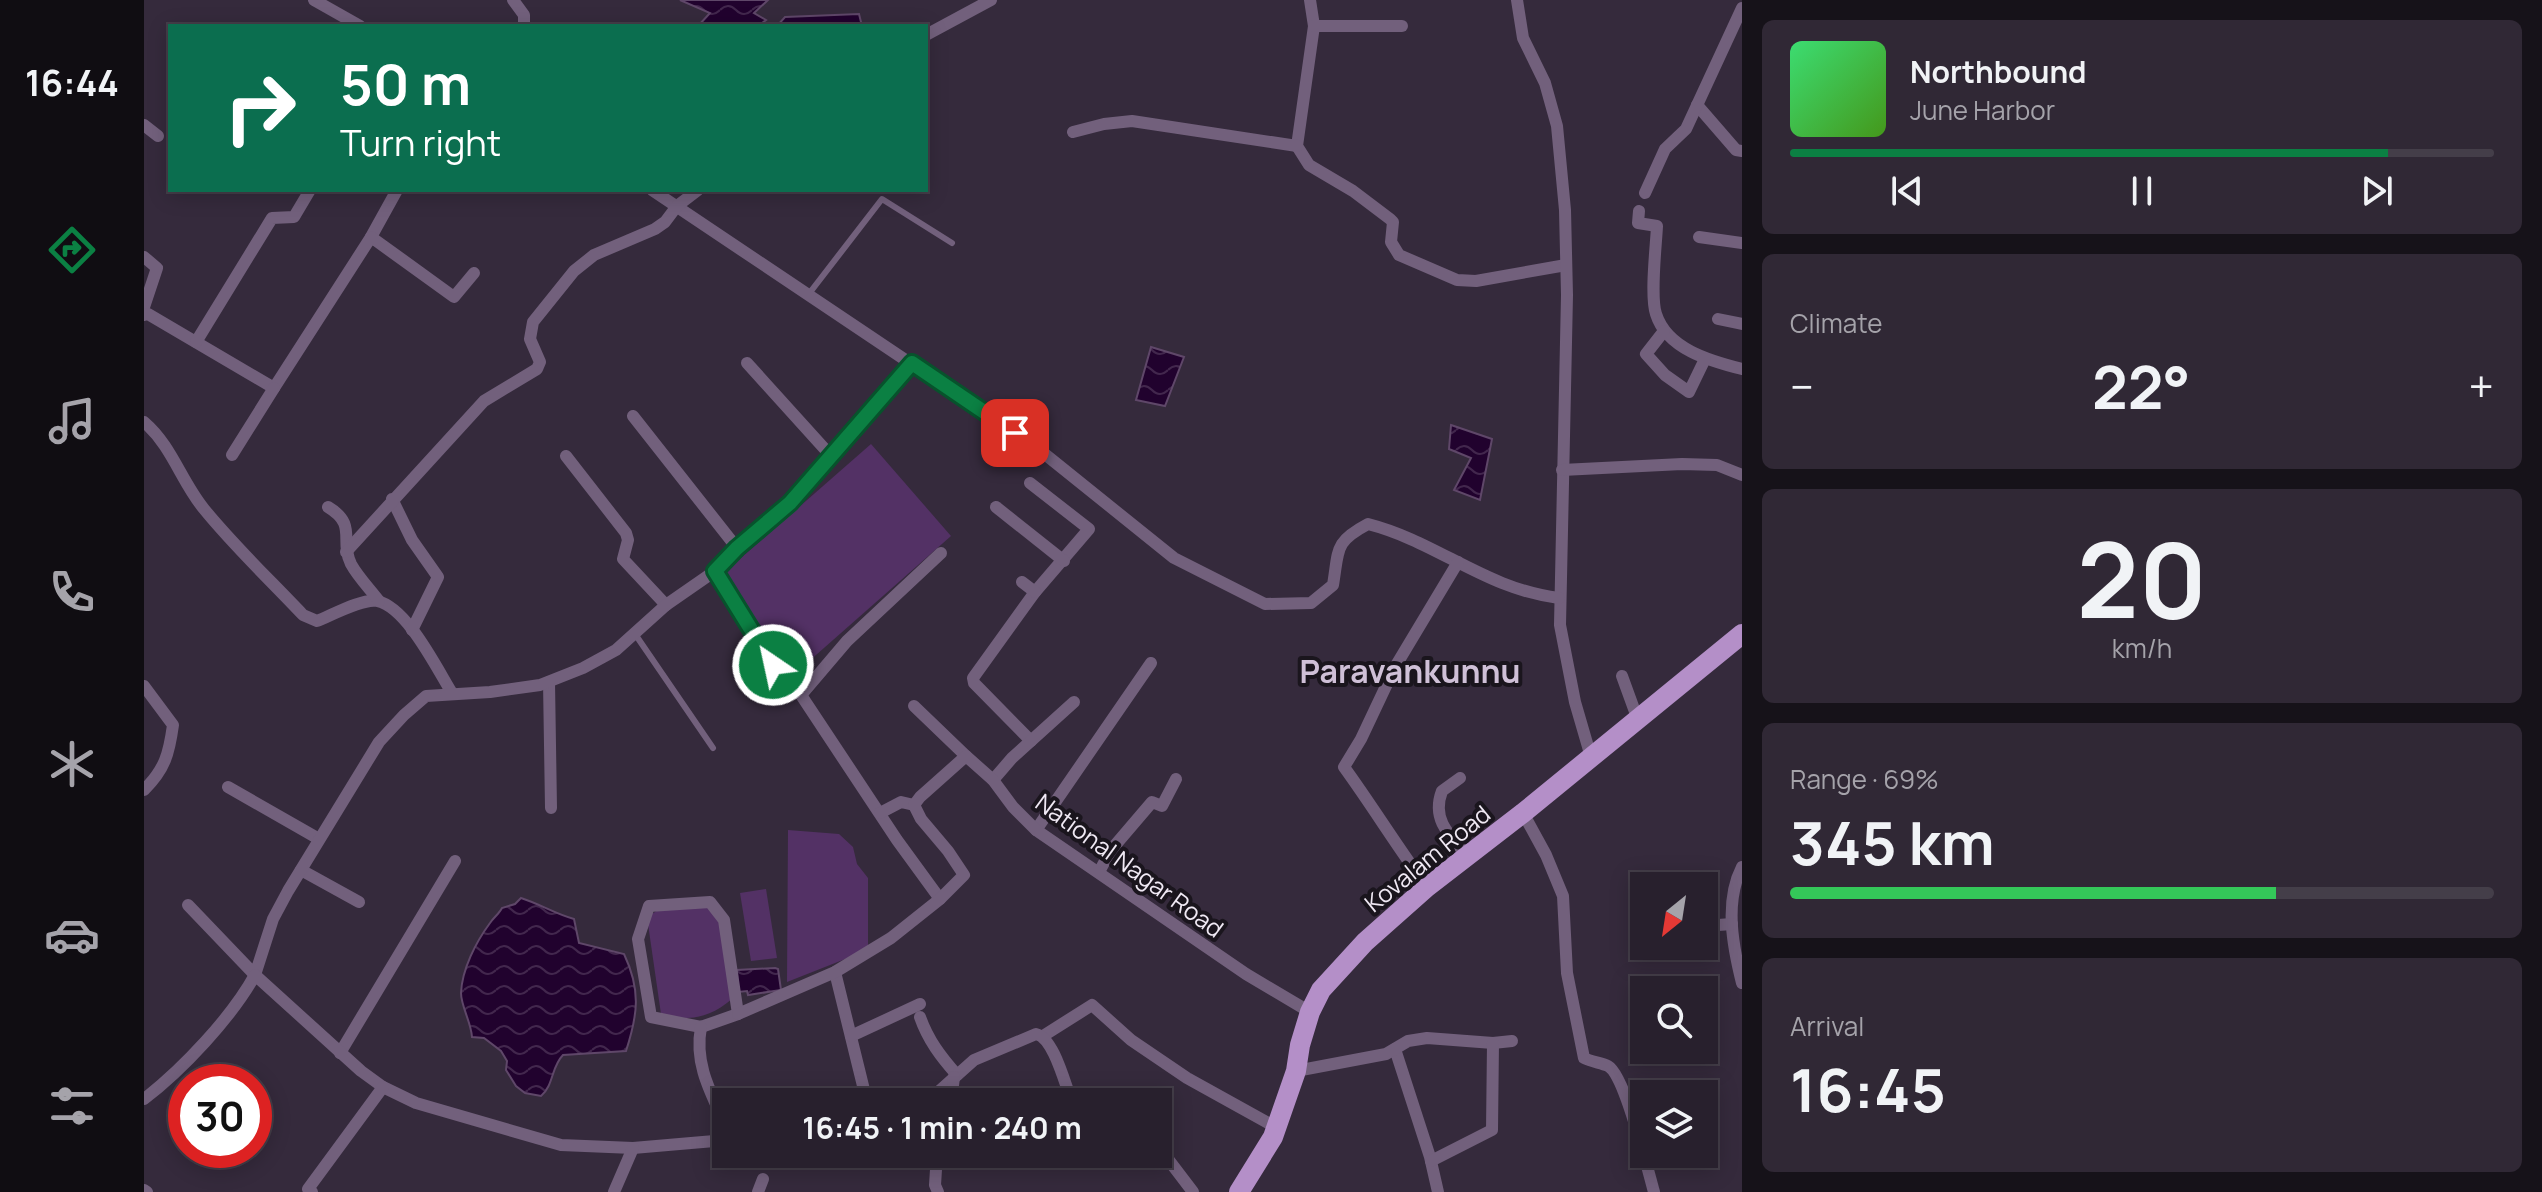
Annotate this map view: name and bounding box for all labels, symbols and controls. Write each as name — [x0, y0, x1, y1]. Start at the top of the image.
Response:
text: 50 m — [340, 45, 471, 122]
text: Northbound — [1910, 51, 2087, 92]
icon: right — [208, 56, 312, 160]
text: 16:44 — [25, 58, 119, 107]
text: June Harbor — [1910, 92, 2055, 128]
text: Turn right — [340, 118, 501, 167]
icon: previous — [1885, 169, 1929, 213]
icon: pause — [2120, 169, 2164, 213]
icon: next — [2355, 169, 2399, 213]
icon: directions — [44, 222, 100, 278]
text: Climate — [1790, 305, 1882, 341]
text: 22° — [2092, 345, 2190, 427]
text: − — [1790, 356, 1814, 416]
text: + — [2469, 356, 2494, 416]
icon: music — [44, 393, 100, 449]
pin — [981, 399, 1049, 467]
icon: arrive — [993, 411, 1037, 455]
text: 20 — [2077, 507, 2207, 649]
icon: phone — [44, 564, 100, 620]
position arrow — [731, 623, 815, 707]
text: km/h — [2112, 630, 2172, 666]
district label: Paravankunnu — [1299, 649, 1521, 693]
icon: climate — [44, 736, 100, 792]
text: Range · 69% — [1790, 761, 1939, 797]
street label: National Nagar Road — [1029, 786, 1231, 944]
street label: Kovalam Road — [1357, 797, 1497, 919]
text: 345 km — [1790, 801, 1995, 883]
north arrow — [1630, 872, 1718, 960]
map controls — [1630, 872, 1718, 1168]
icon: car — [44, 907, 100, 963]
button: search — [1630, 976, 1718, 1064]
text: Arrival — [1790, 1008, 1864, 1044]
text: 16:45 — [1790, 1048, 1946, 1130]
speed limit sign: 30 — [168, 1064, 272, 1168]
icon: filters — [44, 1078, 100, 1134]
button: layers — [1630, 1080, 1718, 1168]
text: 16:45 · 1 min · 240 m — [802, 1107, 1082, 1148]

